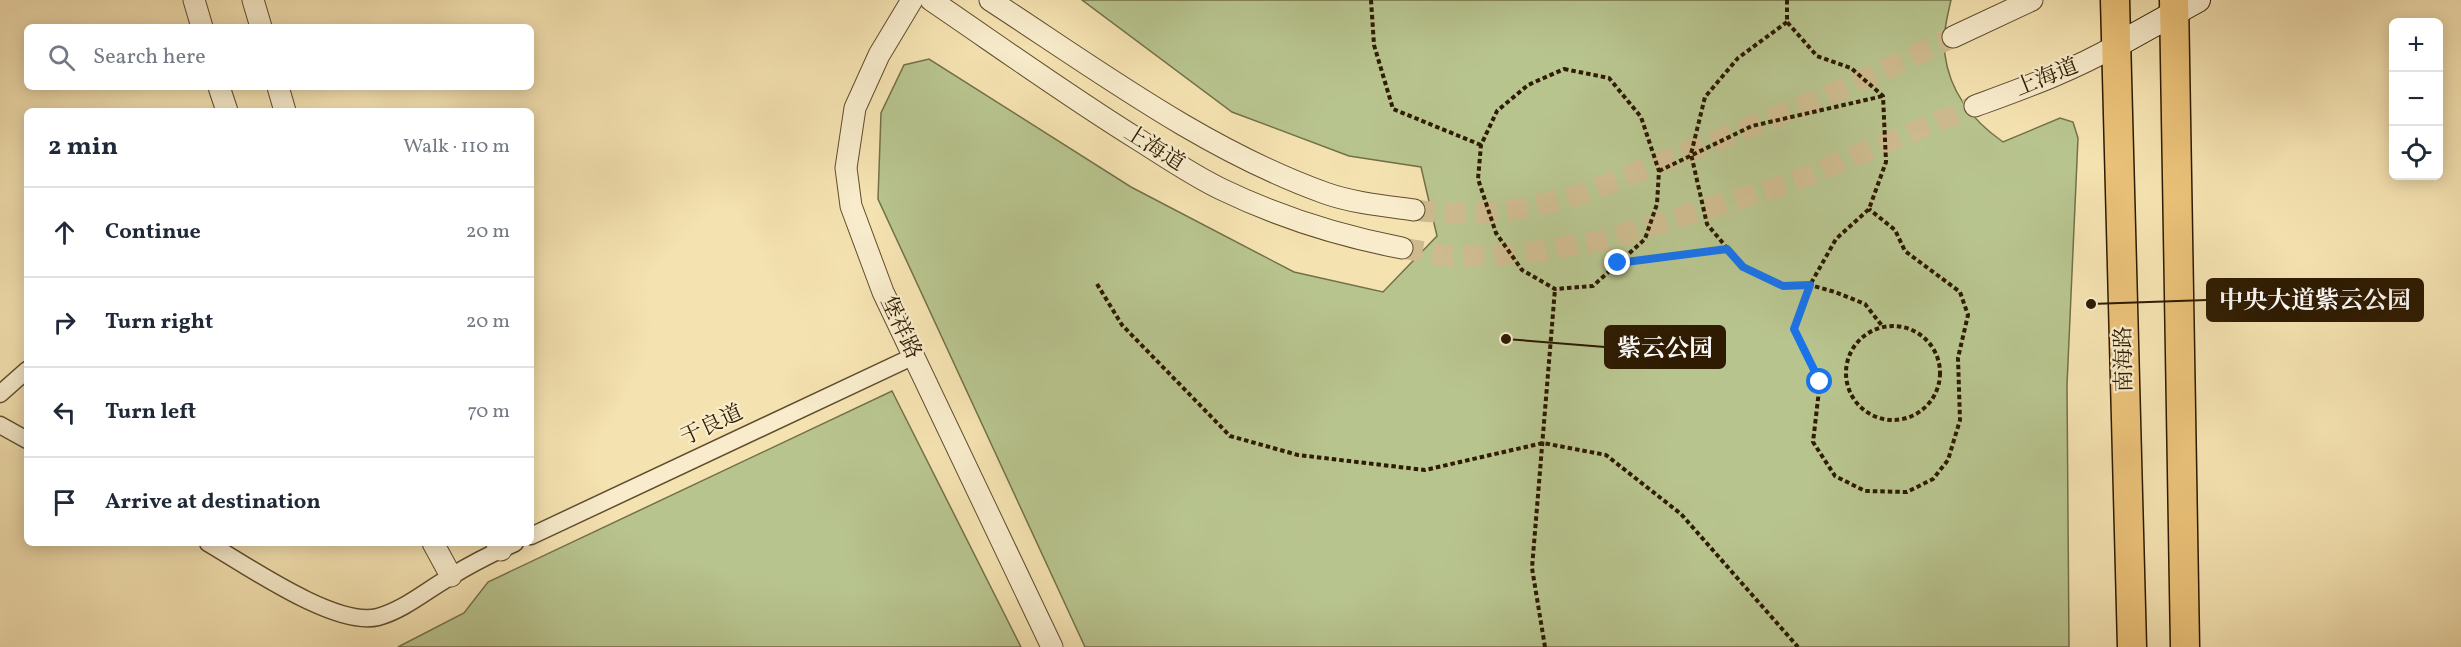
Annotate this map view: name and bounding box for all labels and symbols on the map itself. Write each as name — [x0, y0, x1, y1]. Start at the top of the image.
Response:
street label: 上海道 — [2011, 51, 2083, 105]
street label: 上海道 — [1118, 118, 1190, 180]
route end — [1604, 249, 1630, 275]
callout: 中央大道紫云公园 — [2207, 279, 2423, 321]
text: 中央大道紫云公园 — [2219, 285, 2411, 319]
street label: 堡祥路 — [872, 292, 928, 364]
callout: 紫云公园 — [1605, 326, 1725, 368]
street label: 南海路 — [2109, 326, 2141, 392]
text: 紫云公园 — [1617, 333, 1713, 367]
route start — [1806, 368, 1832, 394]
street label: 于良道 — [676, 398, 748, 454]

